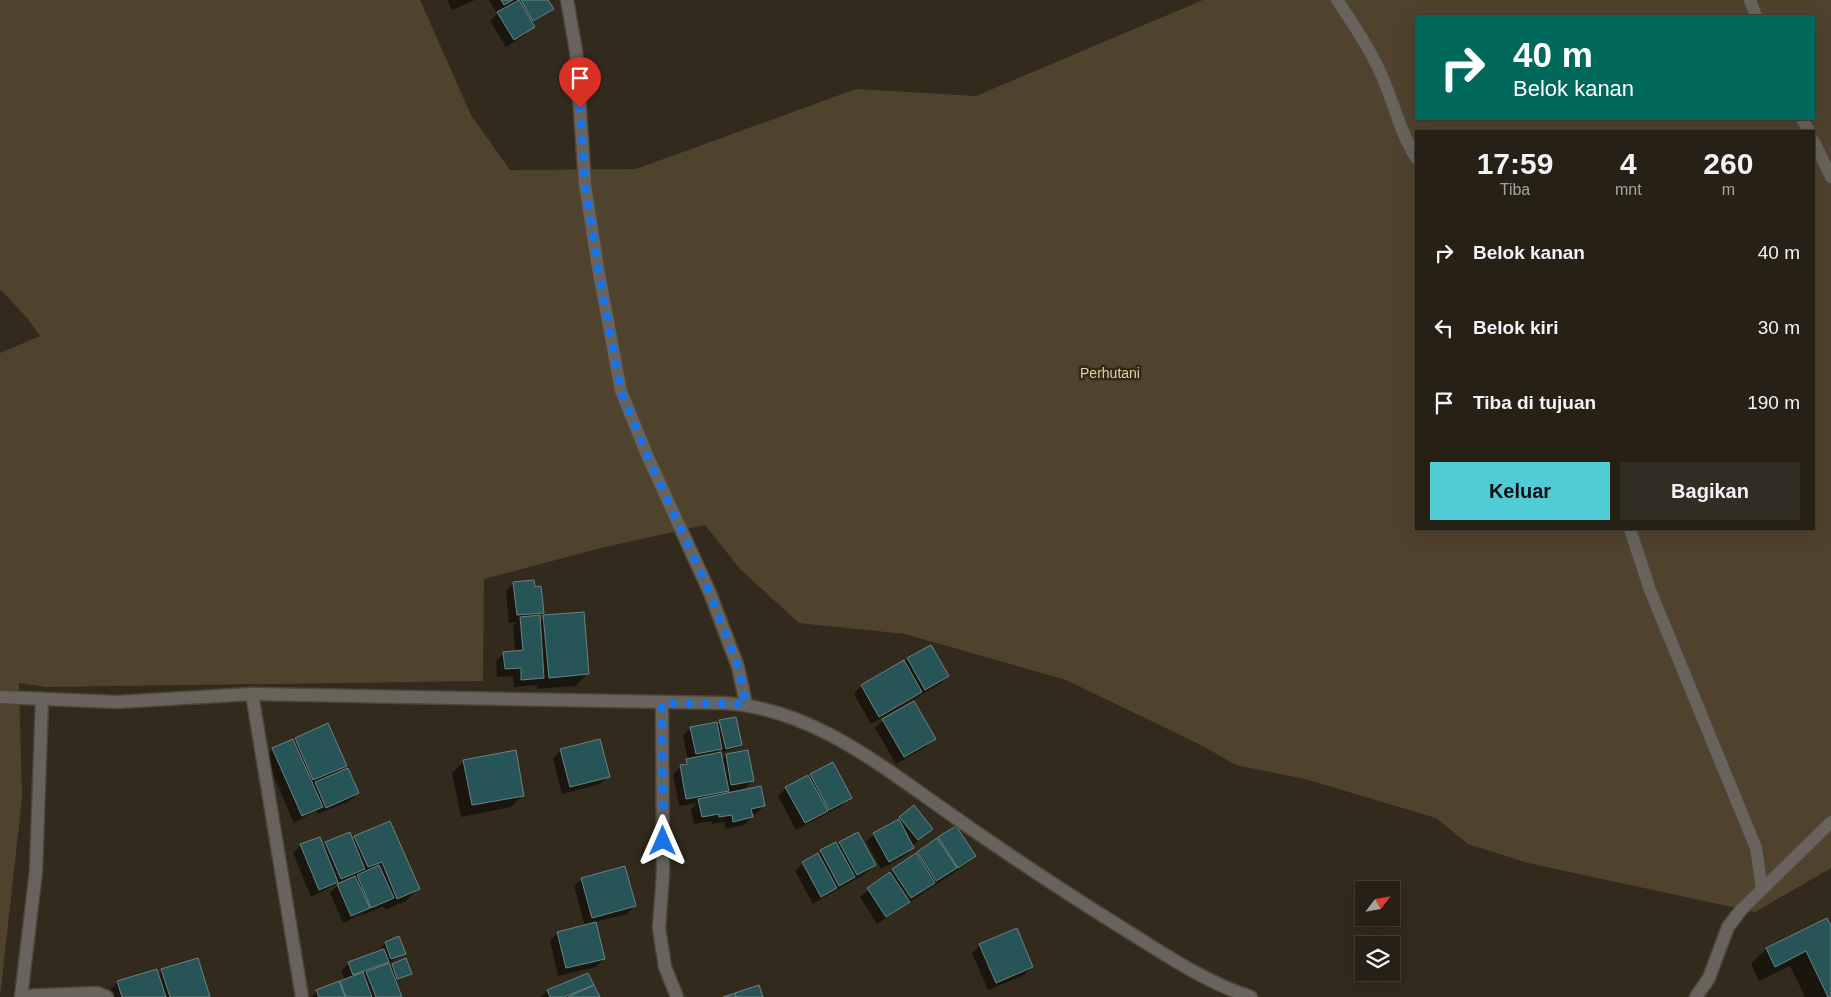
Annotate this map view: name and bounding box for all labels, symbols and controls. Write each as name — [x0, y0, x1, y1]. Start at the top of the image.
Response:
icon: right — [1430, 35, 1495, 100]
text: 40 m — [1513, 35, 1593, 74]
pin — [559, 57, 601, 108]
icon: arrive — [566, 64, 594, 92]
text: Belok kanan — [1513, 76, 1634, 101]
text: 17:59 — [1477, 147, 1553, 180]
text: 4 — [1620, 147, 1637, 180]
text: 260 — [1703, 147, 1753, 180]
text: Tiba — [1500, 181, 1530, 198]
text: mnt — [1615, 181, 1642, 198]
text: m — [1722, 181, 1735, 198]
icon: right — [1430, 239, 1458, 267]
text: Belok kanan — [1473, 242, 1585, 263]
text: 40 m — [1758, 242, 1800, 263]
icon: left — [1430, 314, 1458, 342]
text: Belok kiri — [1473, 317, 1559, 338]
text: 30 m — [1758, 317, 1800, 338]
park label: Perhutani — [1080, 365, 1140, 381]
icon: arrive — [1430, 389, 1458, 417]
text: Tiba di tujuan — [1473, 392, 1596, 413]
text: 190 m — [1747, 392, 1800, 413]
button: Keluar — [1430, 462, 1610, 520]
button: Bagikan — [1620, 462, 1800, 520]
position arrow — [636, 814, 688, 866]
north arrow — [1355, 881, 1400, 926]
map controls — [1355, 881, 1400, 981]
button: layers — [1355, 936, 1400, 981]

